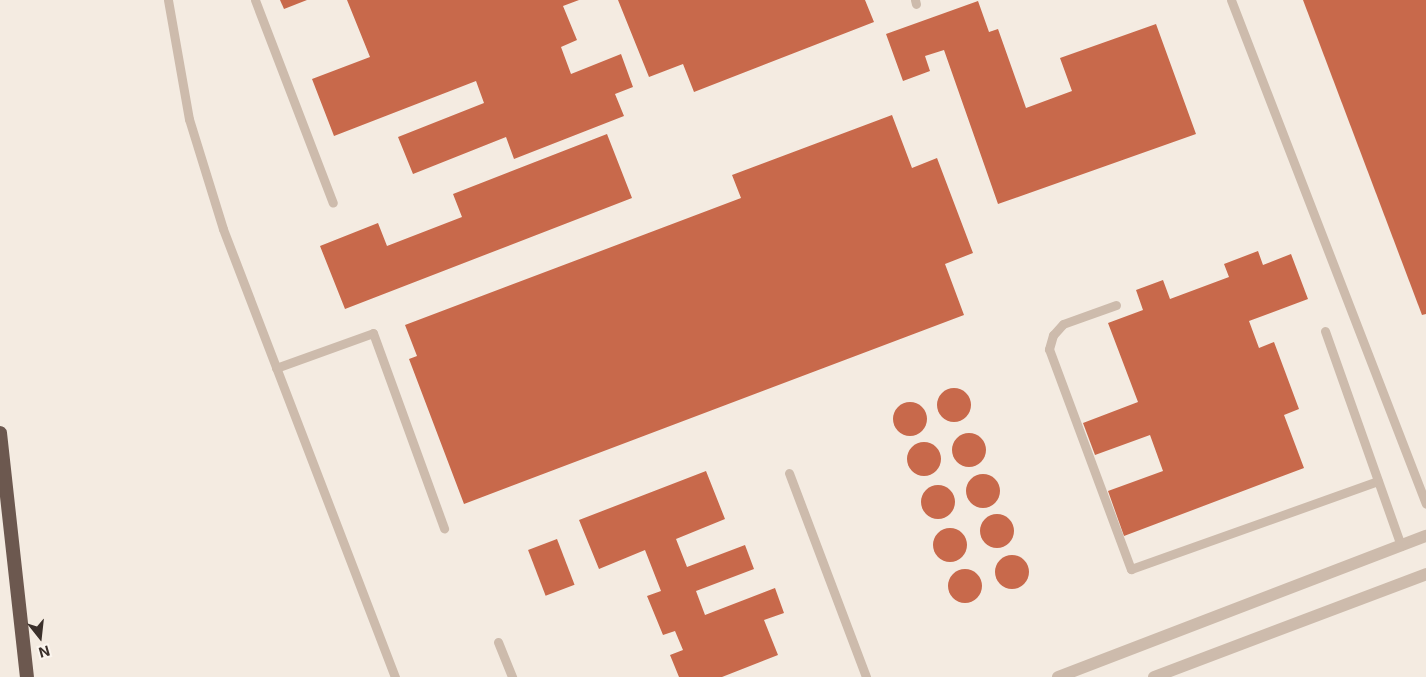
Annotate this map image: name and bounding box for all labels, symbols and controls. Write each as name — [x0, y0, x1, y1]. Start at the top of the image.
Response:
north arrow — [15, 612, 65, 662]
text: N — [37, 642, 52, 662]

